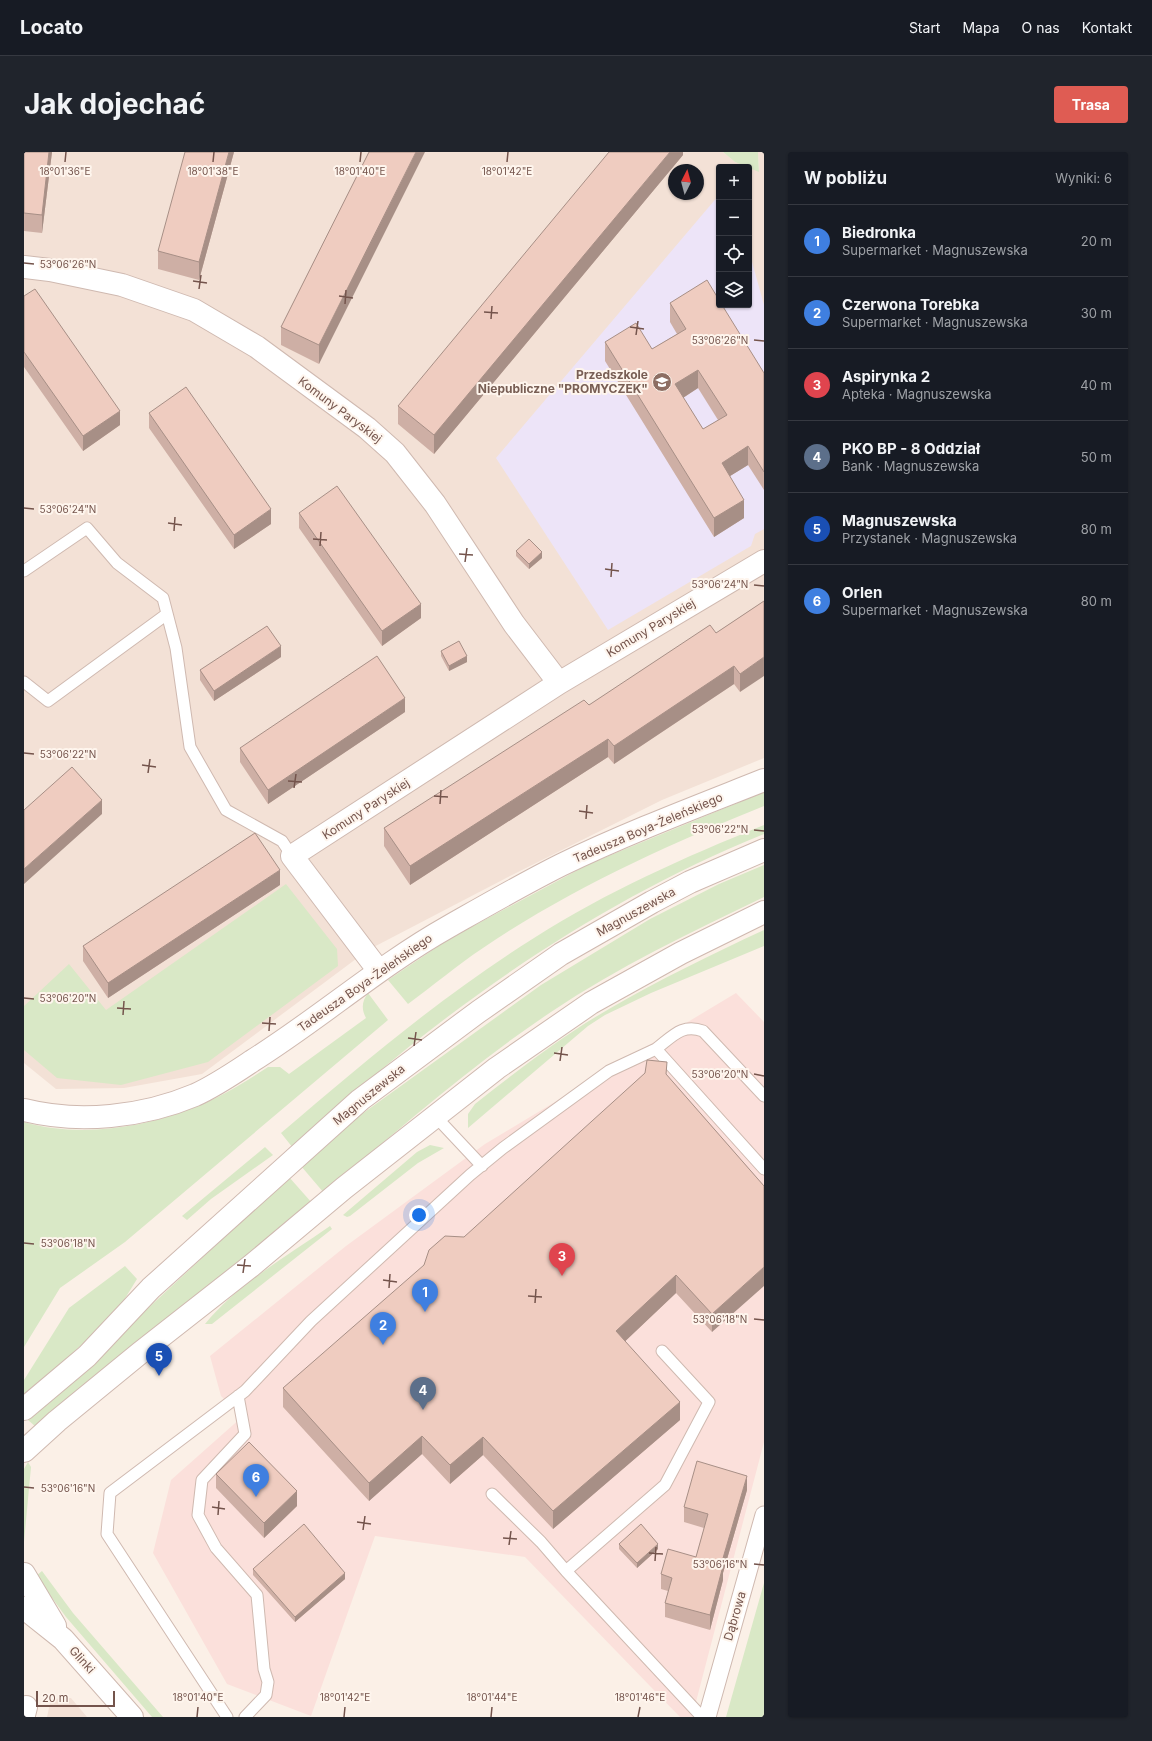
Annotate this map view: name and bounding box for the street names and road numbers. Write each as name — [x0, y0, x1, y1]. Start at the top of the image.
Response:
street label: Komuny Paryskiej — [295, 373, 385, 446]
street label: Komuny Paryskiej — [604, 595, 698, 660]
street label: Komuny Paryskiej — [319, 775, 412, 842]
street label: Tadeusza Boya-Żeleńskiego — [571, 789, 725, 866]
street label: Magnuszewska — [594, 884, 678, 939]
street label: Tadeusza Boya-Żeleńskiego — [295, 930, 435, 1035]
street label: Magnuszewska — [330, 1061, 408, 1128]
street label: Dąbrowa — [720, 1589, 749, 1642]
street label: Glinki — [66, 1643, 98, 1676]

